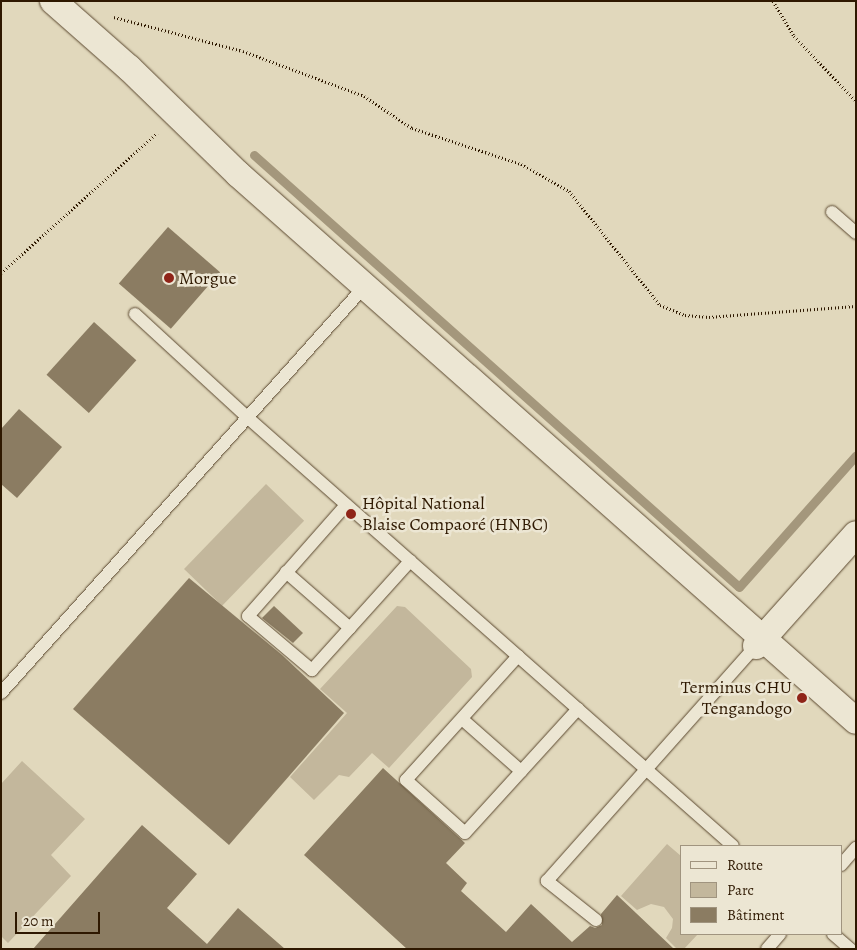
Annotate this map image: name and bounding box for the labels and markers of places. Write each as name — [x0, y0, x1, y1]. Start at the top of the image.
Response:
place label: Morgue — [179, 267, 237, 289]
marker: Morgue — [163, 272, 175, 284]
place label: Hôpital National Blaise Compaoré (HNBC) — [362, 493, 548, 536]
marker: Hôpital National Blaise Compaoré (HNBC) — [344, 507, 358, 521]
place label: Terminus CHU Tengandogo — [681, 677, 792, 720]
marker: Terminus CHU Tengandogo — [796, 692, 808, 704]

